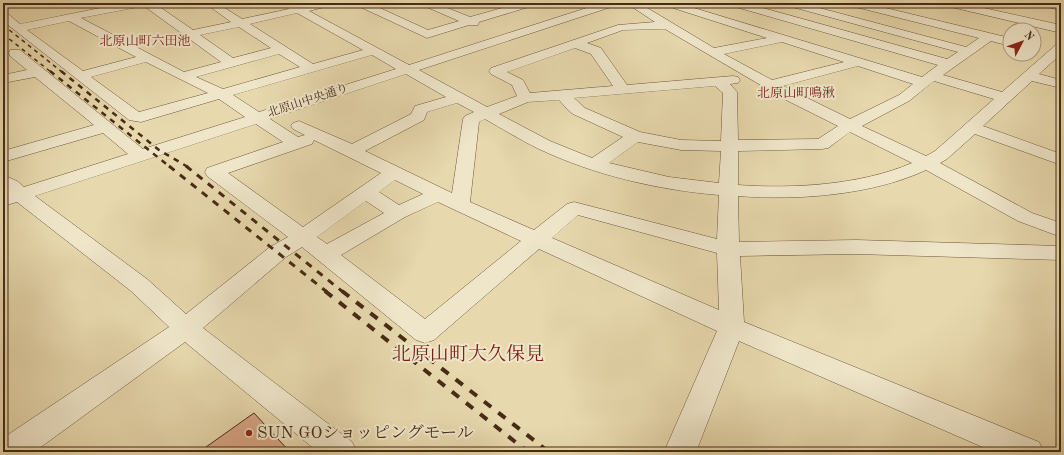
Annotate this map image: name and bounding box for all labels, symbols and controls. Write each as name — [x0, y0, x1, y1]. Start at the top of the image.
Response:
north arrow — [1002, 22, 1042, 62]
text: N — [1022, 30, 1036, 44]
district label: 北原山町六田池 — [99, 34, 191, 48]
street label: 北原山中央通り — [266, 80, 350, 120]
district label: 北原山町鳴湫 — [757, 86, 835, 100]
district label: 北原山町大久保見 — [392, 343, 544, 365]
place label: SUN GOショッピングモール — [257, 424, 474, 442]
marker: SUN GOショッピングモール — [244, 428, 254, 438]

